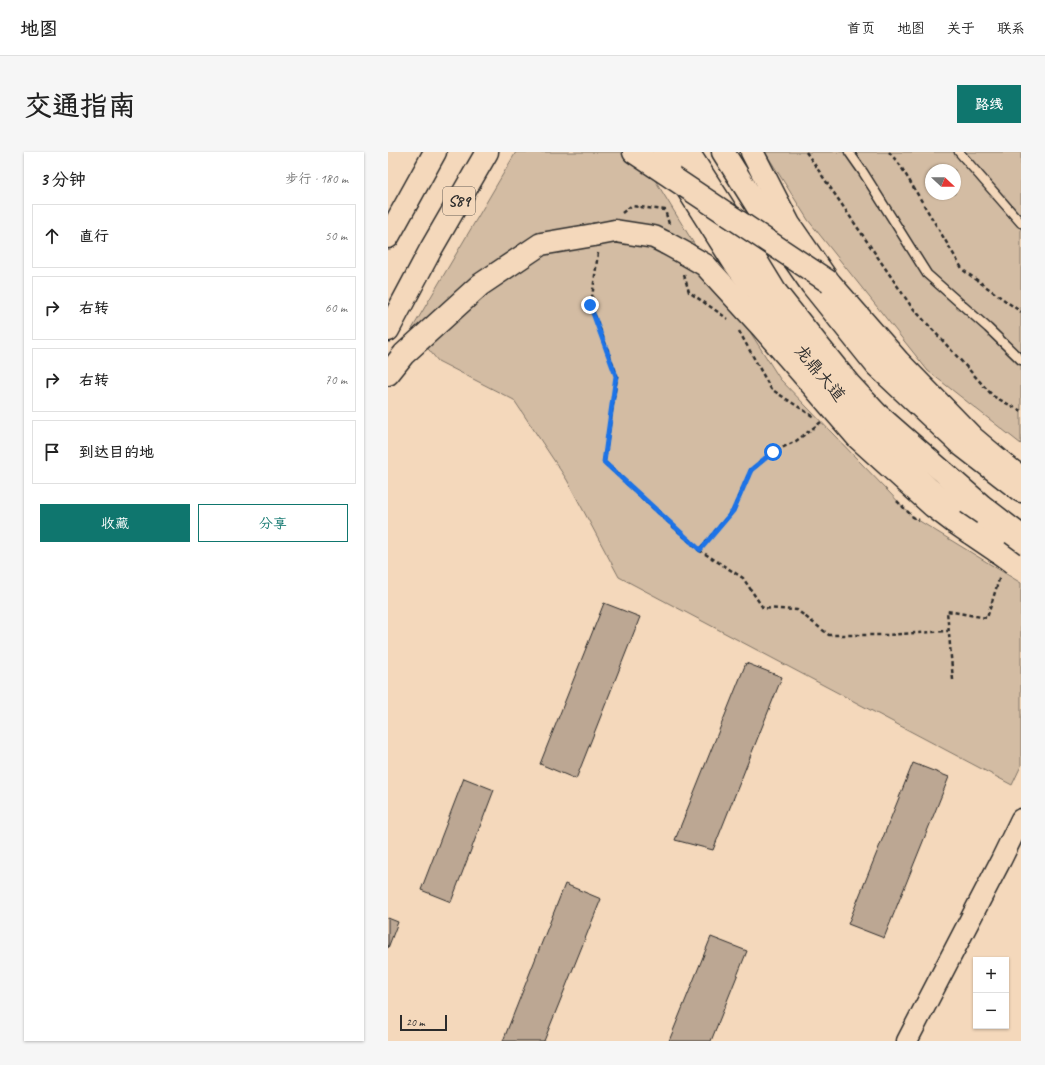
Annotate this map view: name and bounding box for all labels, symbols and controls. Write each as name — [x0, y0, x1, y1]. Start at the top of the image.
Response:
text: 地图 — [20, 17, 58, 41]
text: 首页 — [847, 20, 875, 37]
text: 地图 — [897, 20, 925, 37]
text: 关于 — [947, 20, 975, 37]
text: 联系 — [997, 20, 1025, 37]
button: 路线 — [957, 85, 1021, 123]
text: 交通指南 — [24, 88, 136, 123]
north arrow — [925, 164, 961, 200]
text: 3 分钟 — [40, 169, 86, 190]
text: 步行 · 180 m — [285, 171, 348, 187]
road number: S89 — [443, 187, 475, 215]
icon: ahead — [41, 225, 63, 247]
text: 直行 — [79, 227, 109, 246]
text: 50 m — [325, 228, 347, 244]
route end — [581, 296, 599, 314]
icon: right — [41, 297, 63, 319]
text: 右转 — [79, 299, 109, 318]
text: 60 m — [325, 300, 347, 316]
street label: 龙鼎大道 — [790, 340, 850, 406]
icon: right — [41, 369, 63, 391]
text: 右转 — [79, 371, 109, 390]
text: 70 m — [325, 372, 347, 388]
icon: arrive — [41, 441, 63, 463]
text: 到达目的地 — [79, 443, 154, 462]
route start — [764, 443, 782, 461]
button: 收藏 — [40, 504, 190, 542]
button: 分享 — [198, 504, 348, 542]
map controls — [973, 957, 1009, 1029]
button: + — [973, 957, 1009, 993]
button: − — [973, 993, 1009, 1029]
scale bar — [400, 1013, 447, 1032]
text: 20 m — [406, 1015, 425, 1029]

